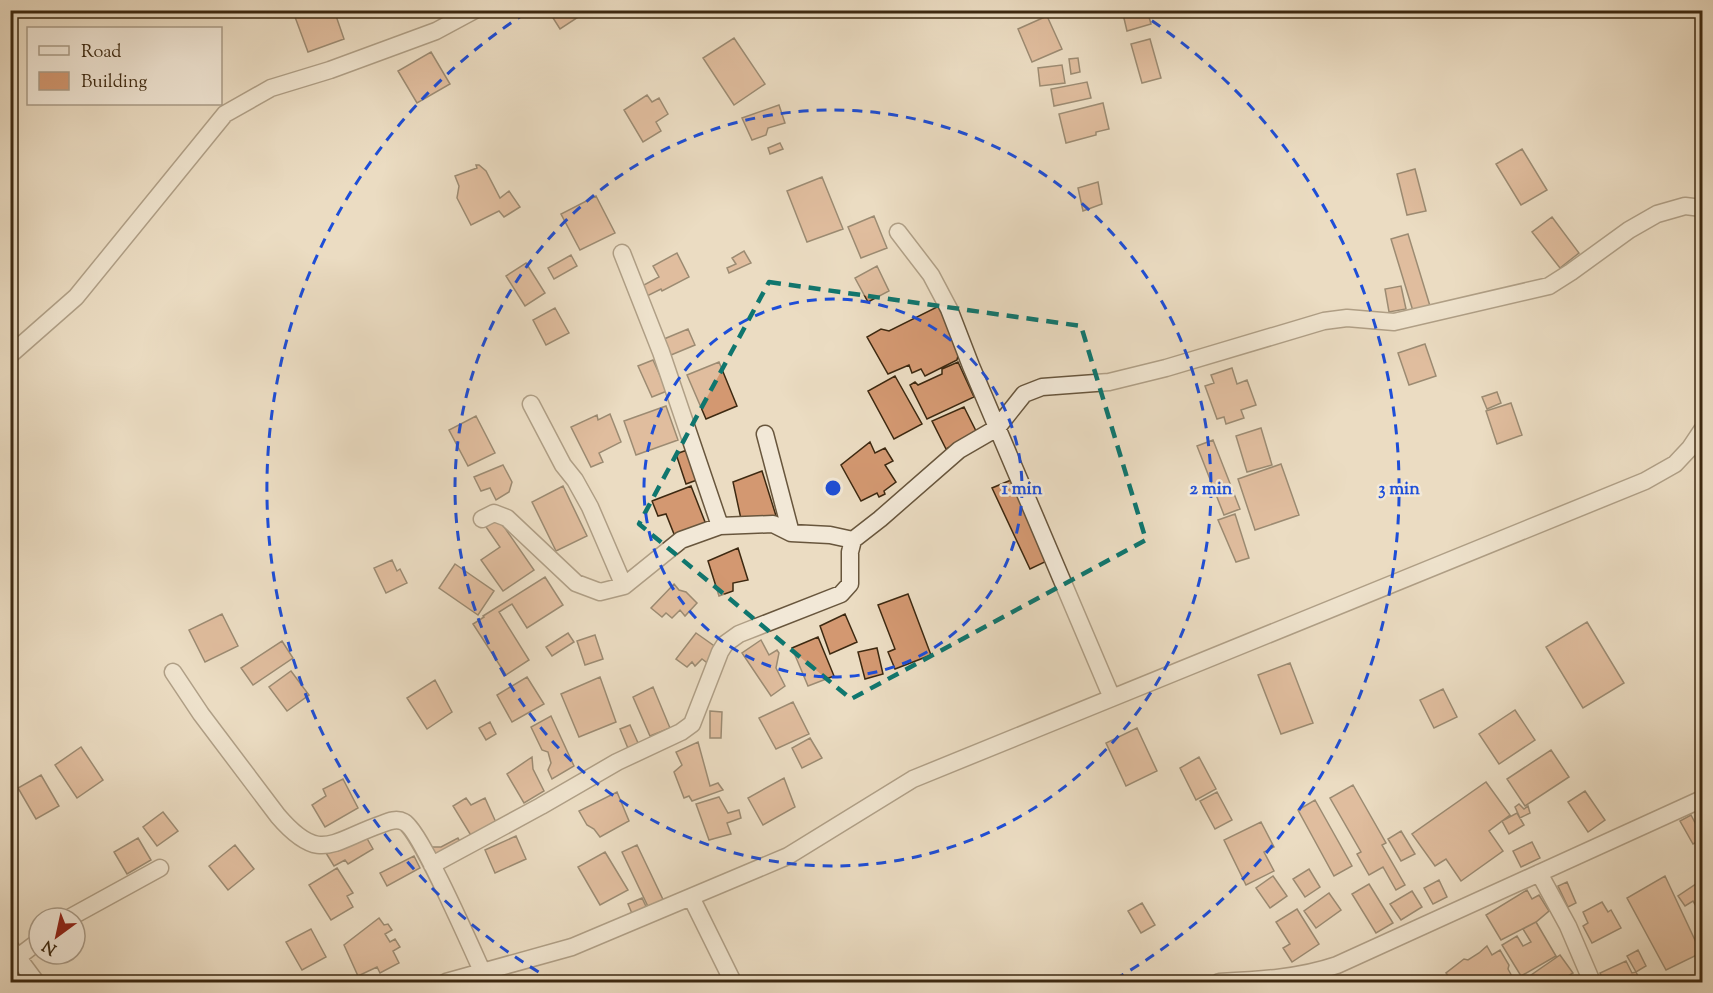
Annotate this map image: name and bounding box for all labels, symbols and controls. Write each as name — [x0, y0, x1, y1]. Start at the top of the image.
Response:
legend — [27, 27, 222, 105]
text: Road — [81, 40, 121, 66]
text: Building — [81, 70, 147, 96]
text: 1 min — [1002, 477, 1043, 503]
text: 2 min — [1190, 477, 1233, 503]
text: 3 min — [1378, 477, 1420, 503]
centre of rings — [823, 478, 843, 498]
north arrow — [27, 906, 87, 966]
text: N — [38, 933, 62, 960]

